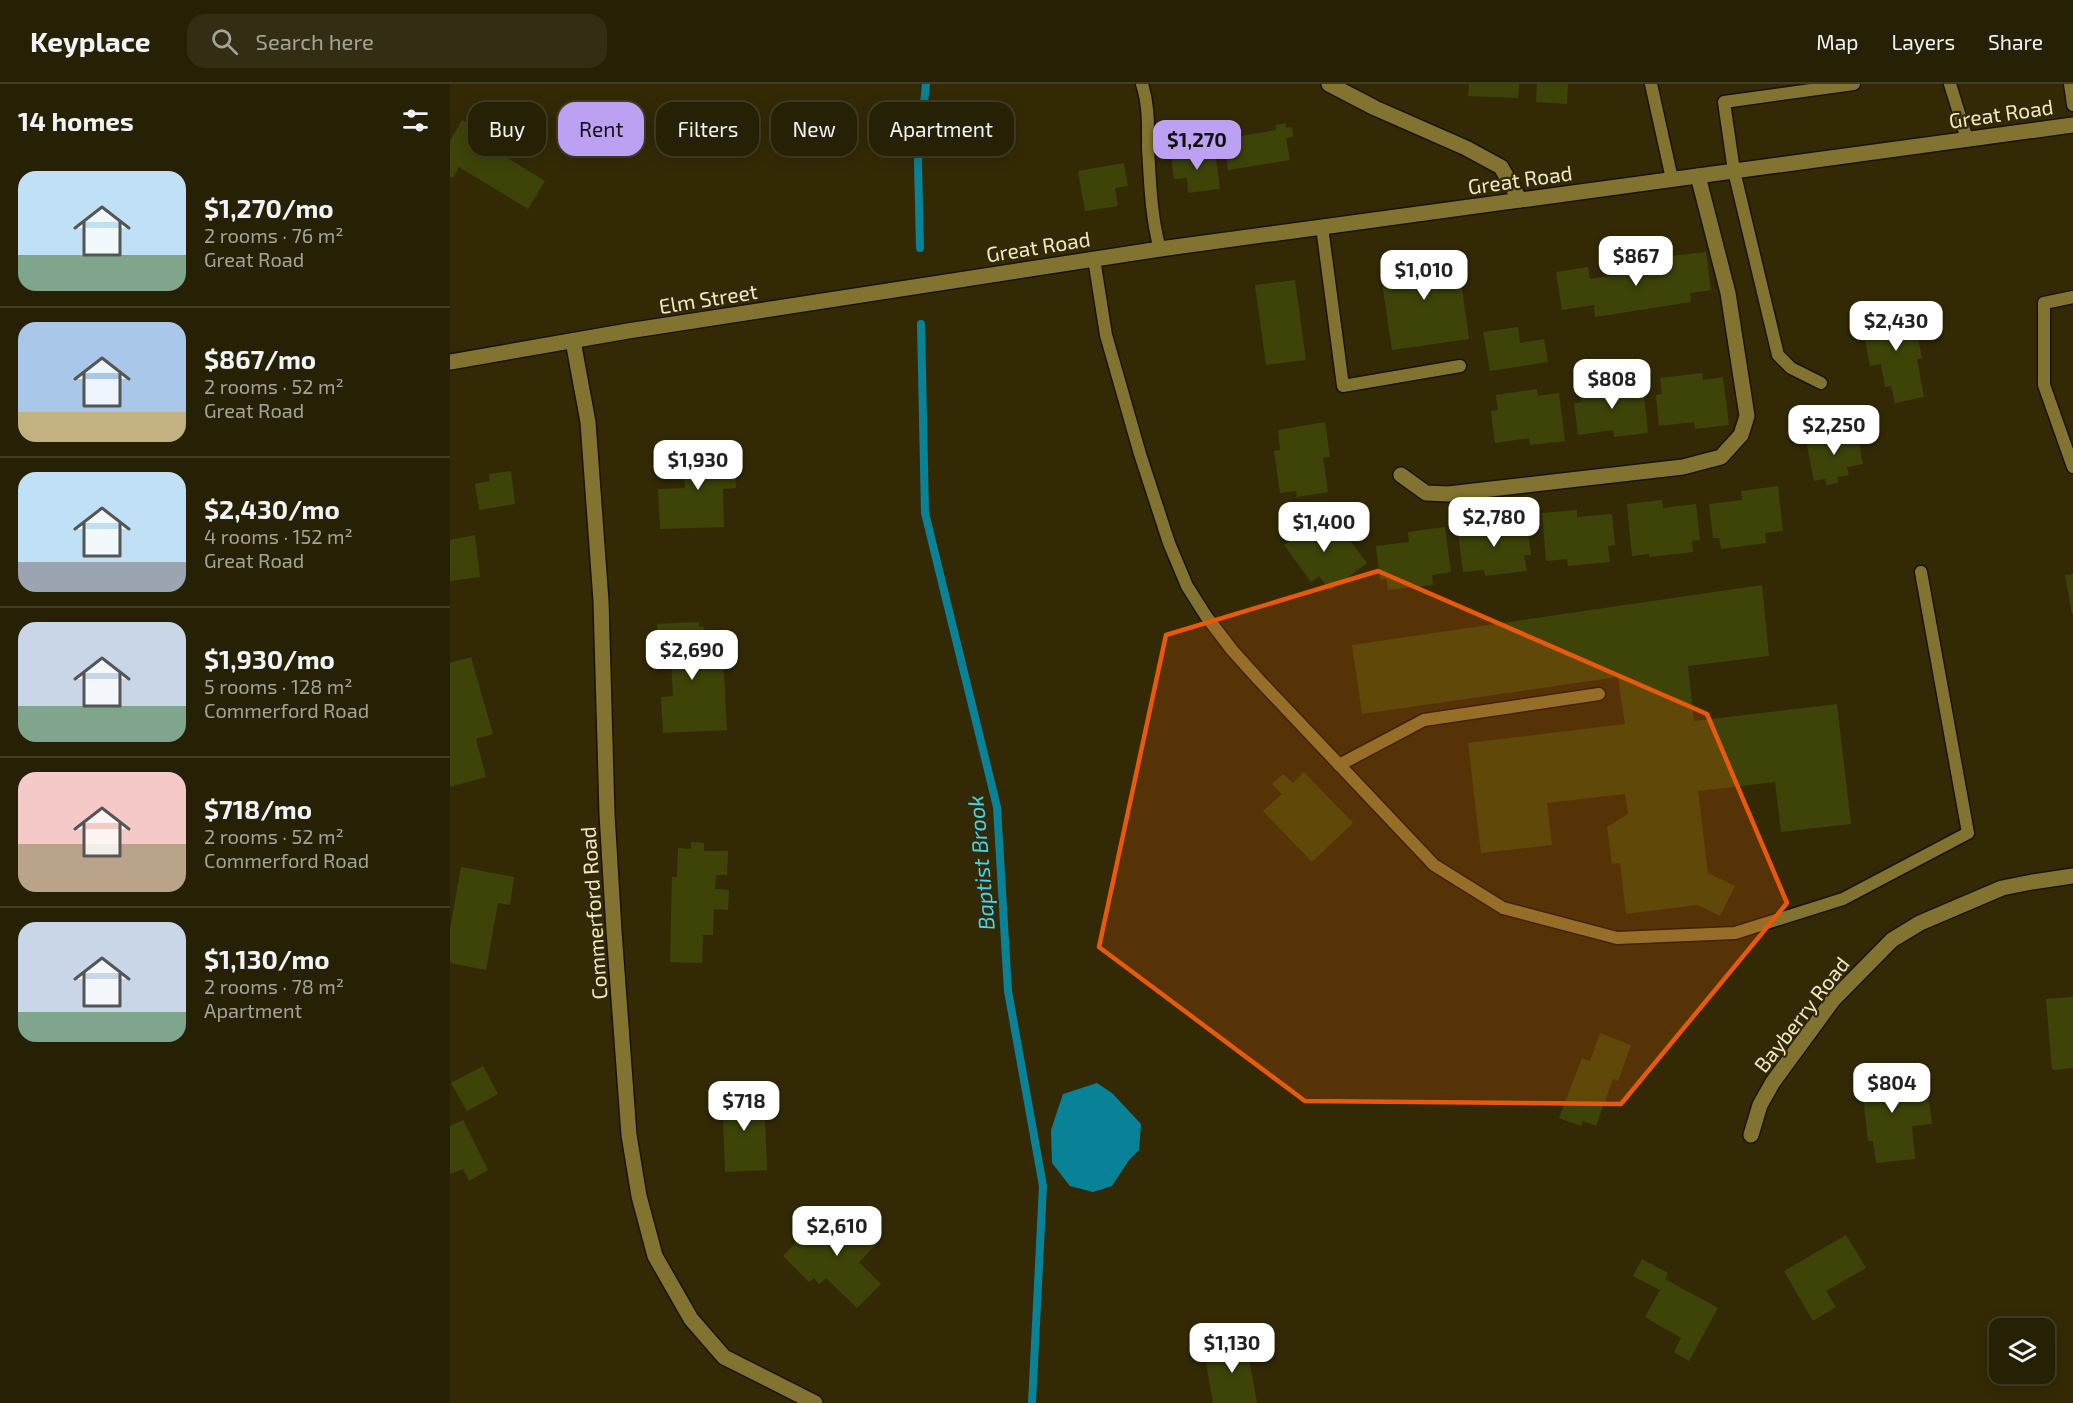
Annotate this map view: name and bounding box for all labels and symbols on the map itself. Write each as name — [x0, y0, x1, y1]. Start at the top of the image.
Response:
street label: Great Road — [1947, 93, 2055, 133]
pin: $1,270 — [1148, 120, 1246, 171]
street label: Great Road — [1466, 159, 1574, 199]
street label: Great Road — [984, 225, 1092, 267]
pin: $867 — [1600, 236, 1672, 287]
pin: $1,010 — [1375, 250, 1473, 301]
street label: Elm Street — [657, 278, 759, 318]
pin: $2,430 — [1847, 301, 1945, 352]
pin: $808 — [1576, 359, 1648, 410]
pin: $2,250 — [1785, 405, 1883, 456]
pin: $1,930 — [649, 440, 747, 491]
pin: $2,780 — [1445, 497, 1543, 548]
pin: $1,400 — [1275, 502, 1373, 553]
pin: $2,690 — [643, 630, 741, 681]
water label: Baptist Brook — [961, 794, 999, 932]
street label: Commerford Road — [574, 826, 612, 1000]
street label: Bayberry Road — [1748, 951, 1854, 1077]
pin: $804 — [1856, 1063, 1928, 1114]
pin: $718 — [708, 1081, 780, 1132]
pin: $2,610 — [788, 1206, 886, 1257]
pin: $1,130 — [1183, 1323, 1281, 1374]

